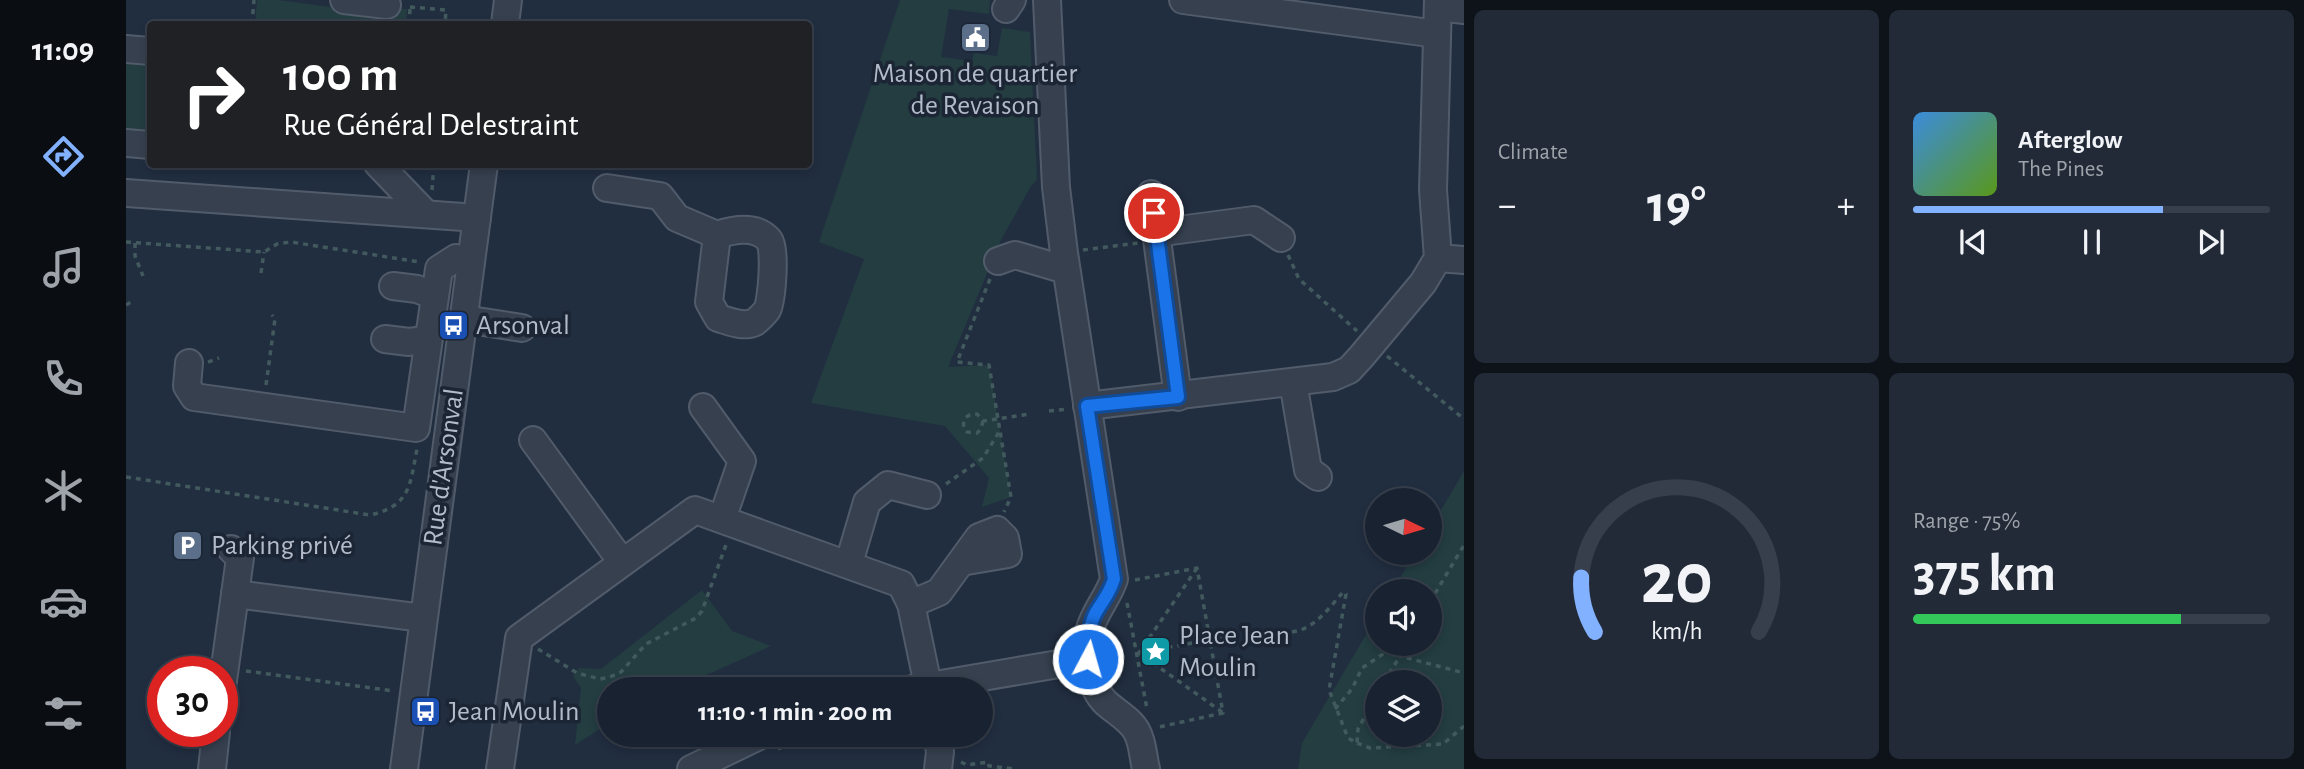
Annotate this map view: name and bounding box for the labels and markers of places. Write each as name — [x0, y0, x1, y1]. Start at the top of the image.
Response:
public building icon: Maison de quartier de Revaison — [958, 20, 992, 54]
place label: Maison de quartier de Revaison — [873, 60, 1077, 120]
pin — [1124, 183, 1184, 243]
bus stop icon: Arsonval — [436, 309, 470, 343]
place label: Arsonval — [476, 312, 570, 340]
parking icon: Parking privé — [171, 529, 205, 563]
place label: Parking privé — [211, 532, 353, 560]
place label: Place Jean Moulin — [1179, 622, 1290, 682]
place icon: Place Jean Moulin — [1139, 635, 1173, 669]
bus stop icon: Jean Moulin — [409, 695, 443, 729]
place label: Jean Moulin — [449, 698, 579, 726]

